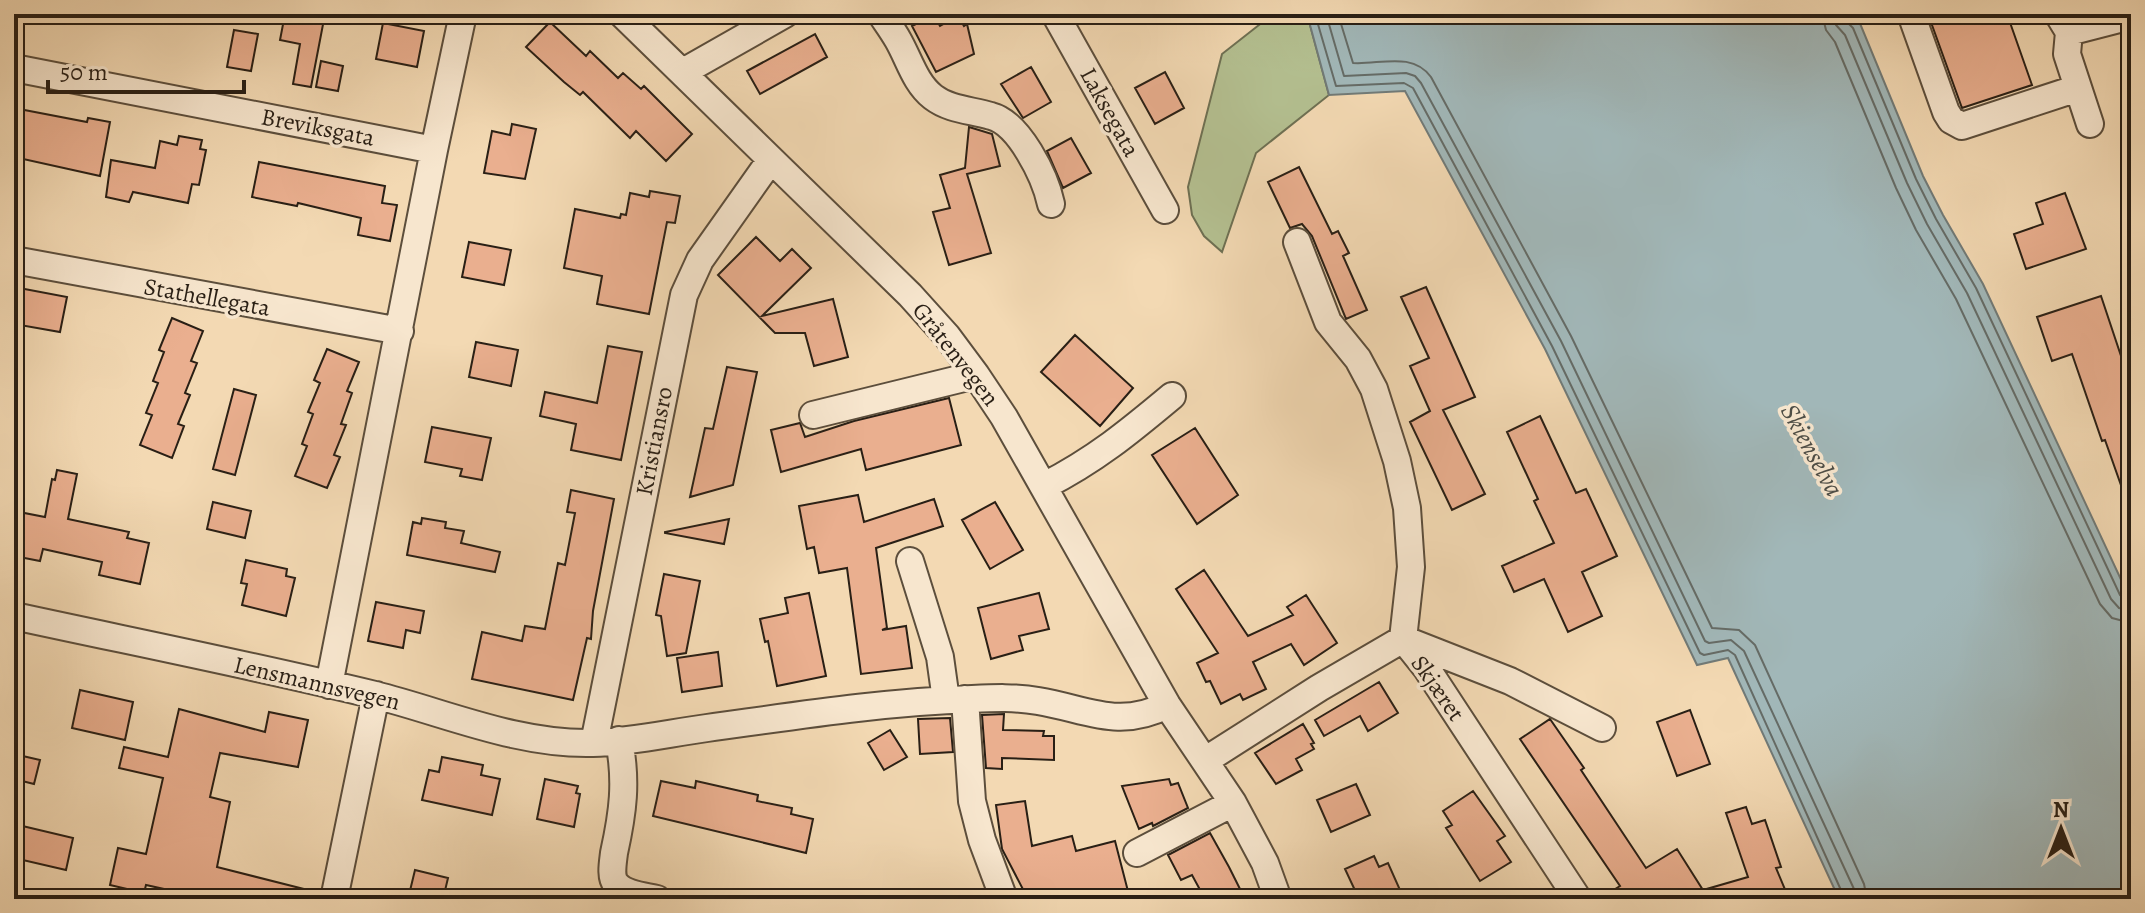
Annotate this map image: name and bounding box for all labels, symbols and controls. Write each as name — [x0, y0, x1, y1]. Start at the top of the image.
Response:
scale bar — [48, 44, 244, 94]
text: 50 m — [60, 56, 108, 88]
street label: Laksegata — [1072, 62, 1148, 163]
street label: Breviksgata — [259, 100, 378, 154]
street label: Stathellegata — [141, 270, 273, 324]
street label: Gråtenvegen — [905, 295, 1007, 413]
street label: Kristiansro — [628, 384, 680, 498]
water label: Skienselva — [1772, 397, 1852, 503]
street label: Lensmannsvegen — [231, 648, 403, 718]
street label: Skjæret — [1404, 649, 1472, 727]
north arrow — [2021, 789, 2101, 869]
text: N — [2053, 795, 2069, 825]

